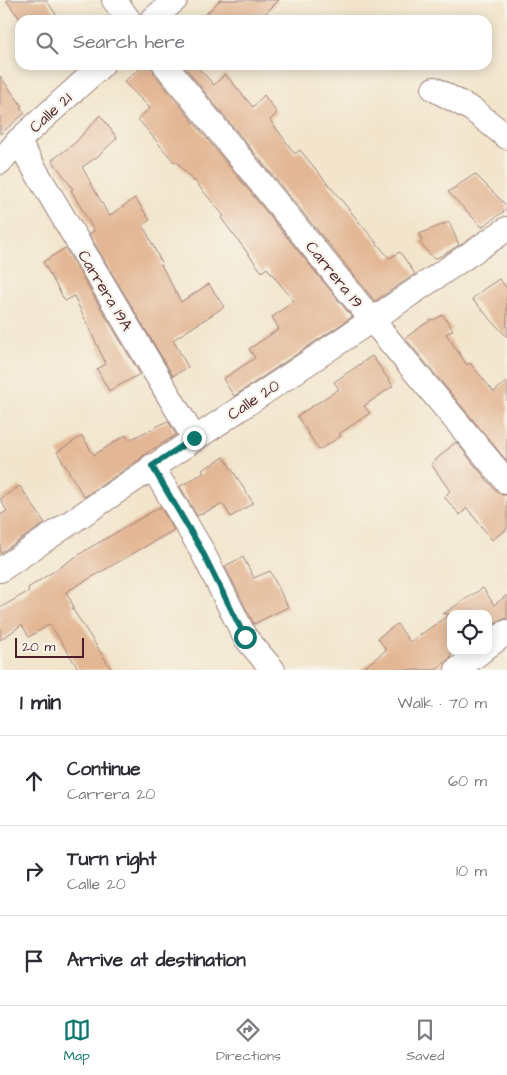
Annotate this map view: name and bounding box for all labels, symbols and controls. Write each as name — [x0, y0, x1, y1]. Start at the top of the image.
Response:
search box — [15, 15, 492, 70]
icon: search — [33, 29, 61, 57]
text: Search here — [73, 29, 185, 56]
street label: Calle 21 — [24, 88, 77, 138]
street label: Carrera 19 — [300, 236, 368, 313]
street label: Carrera 19A — [72, 246, 138, 335]
street label: Calle 20 — [223, 374, 284, 425]
route end — [183, 427, 206, 450]
map controls — [447, 610, 492, 655]
button: locate — [447, 610, 492, 655]
route start — [234, 626, 257, 649]
scale bar — [15, 635, 84, 658]
text: 20 m — [22, 637, 55, 657]
text: 1 min — [20, 688, 61, 717]
text: Walk · 70 m — [398, 692, 487, 714]
text: Continue — [67, 756, 141, 783]
icon: ahead — [20, 767, 48, 795]
text: 60 m — [448, 770, 487, 792]
text: Carrera 20 — [67, 783, 155, 805]
text: Turn right — [67, 846, 156, 873]
icon: right — [20, 857, 48, 885]
text: 10 m — [456, 860, 487, 882]
text: Calle 20 — [67, 873, 126, 895]
icon: arrive — [20, 947, 48, 975]
text: Arrive at destination — [67, 947, 246, 974]
tab: Map — [63, 1016, 91, 1066]
tab: Directions — [216, 1016, 281, 1066]
tab: Saved — [406, 1016, 444, 1066]

